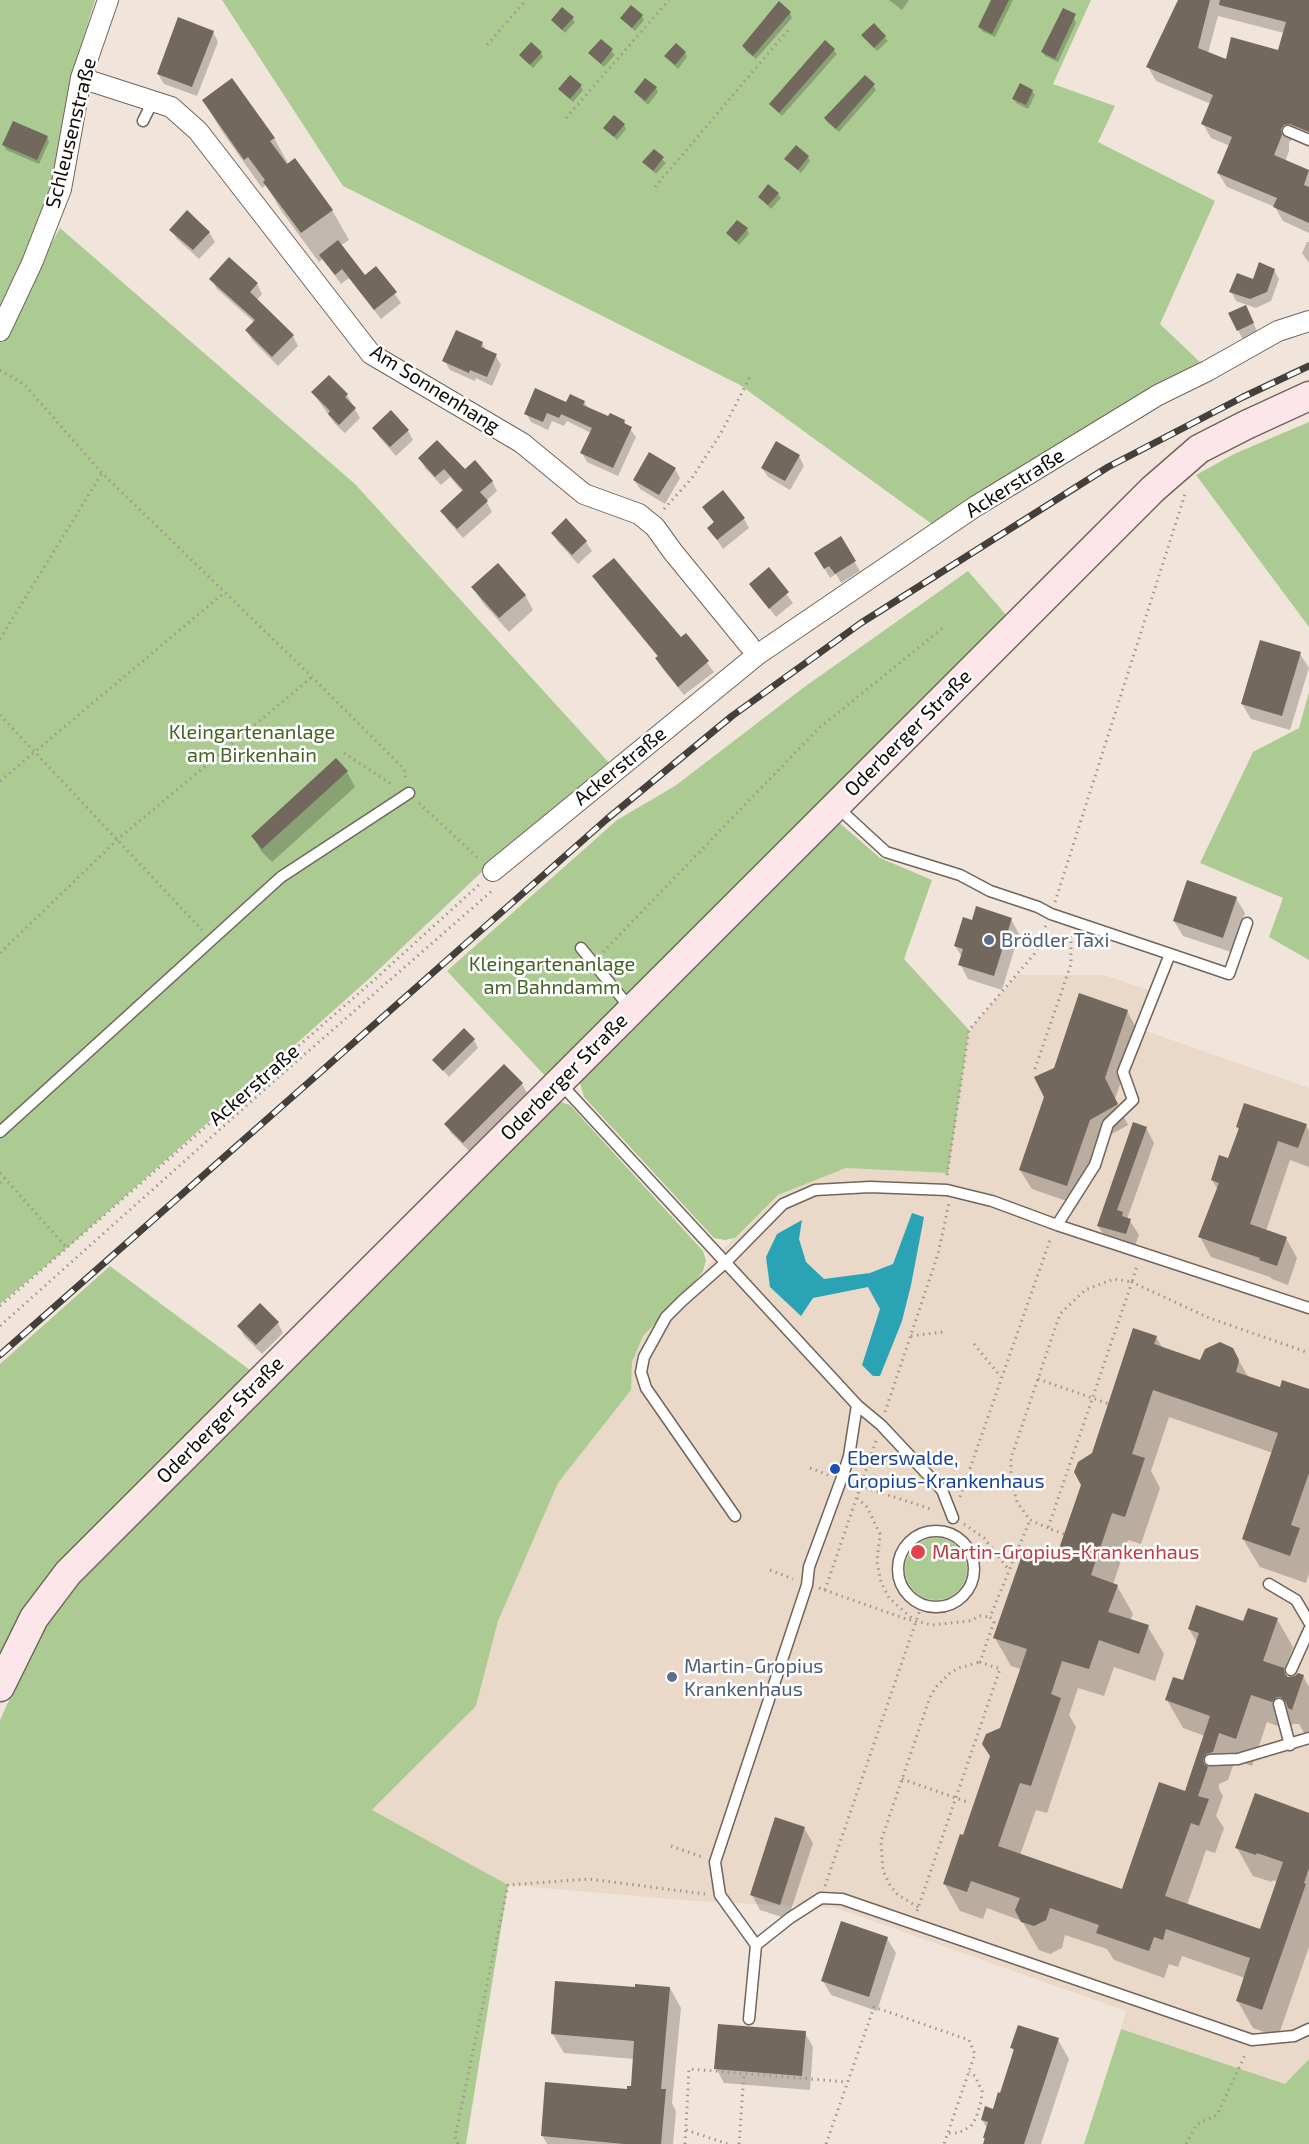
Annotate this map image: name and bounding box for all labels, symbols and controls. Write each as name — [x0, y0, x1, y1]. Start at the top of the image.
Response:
street label: Schleusenstraße — [41, 55, 101, 211]
street label: Am Sonnenhang — [366, 340, 504, 438]
street label: Ackerstraße — [961, 443, 1069, 523]
street label: Oderberger Straße — [839, 664, 977, 802]
park label: Kleingartenanlage am Birkenhain — [169, 720, 335, 767]
street label: Ackerstraße — [569, 721, 671, 811]
place label: Brödler Taxi — [1001, 928, 1109, 952]
marker: Brödler Taxi — [982, 933, 996, 947]
park label: Kleingartenanlage am Bahndamm — [469, 952, 635, 999]
street label: Oderberger Straße — [495, 1008, 633, 1146]
street label: Ackerstraße — [204, 1039, 304, 1131]
street label: Oderberger Straße — [151, 1351, 289, 1489]
place label: Eberswalde, Gropius-Krankenhaus — [847, 1446, 1045, 1493]
marker: Eberswalde, Gropius-Krankenhaus — [828, 1462, 842, 1476]
place label: Martin-Gropius-Krankenhaus — [932, 1540, 1199, 1564]
marker: Martin-Gropius-Krankenhaus — [909, 1543, 927, 1561]
place label: Martin-Gropius Krankenhaus — [684, 1654, 824, 1701]
marker: Martin-Gropius Krankenhaus — [665, 1670, 679, 1684]

